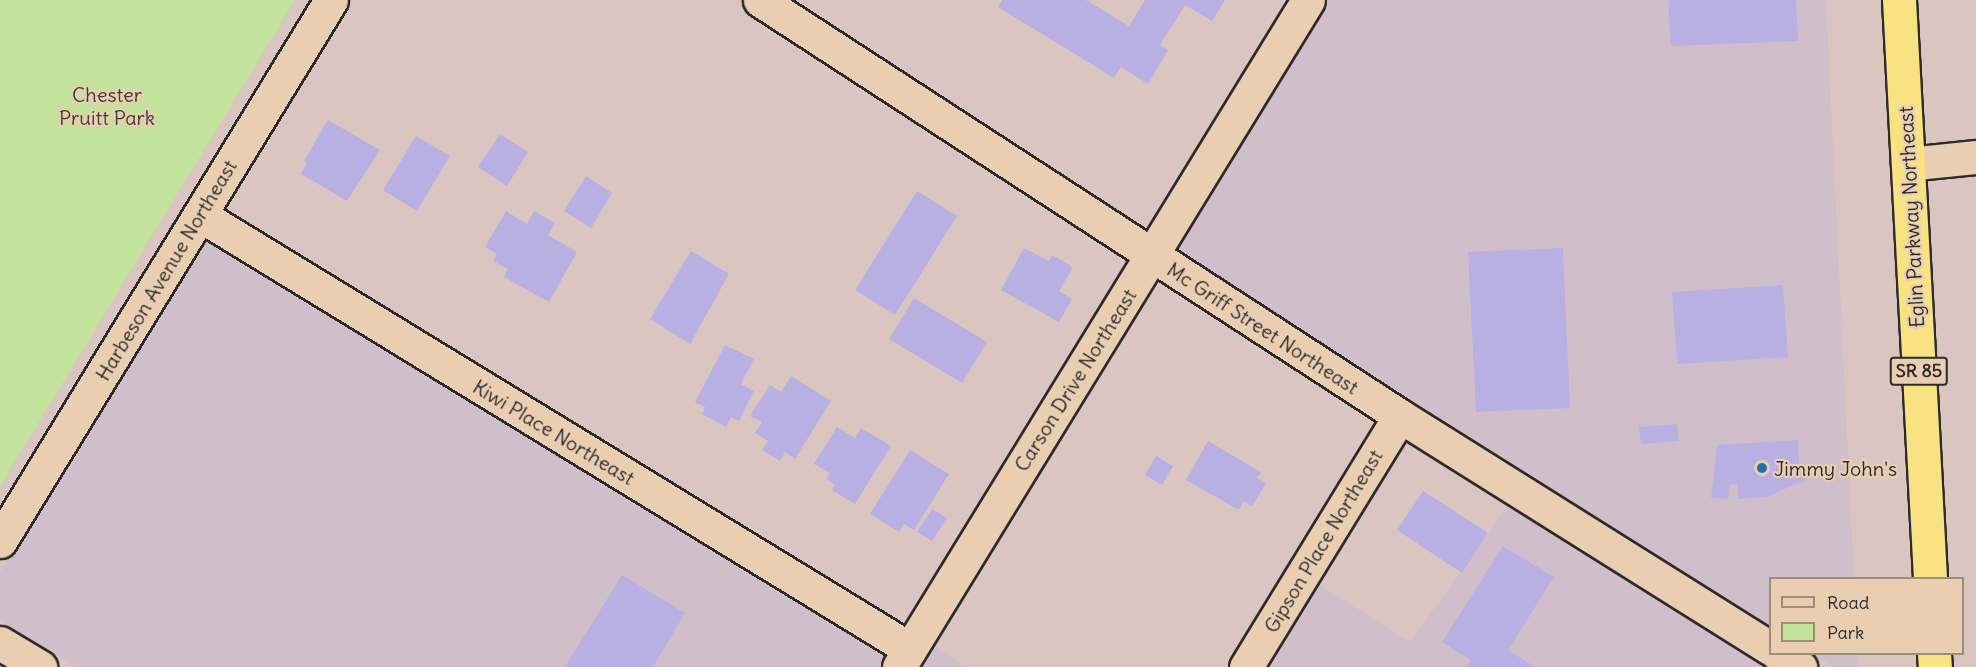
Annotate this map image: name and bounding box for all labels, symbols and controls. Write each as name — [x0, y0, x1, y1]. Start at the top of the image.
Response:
park label: Chester Pruitt Park — [59, 82, 155, 129]
street label: Eglin Parkway Northeast — [1893, 106, 1929, 328]
street label: Harbeson Avenue Northeast — [90, 155, 242, 385]
street label: Mc Griff Street Northeast — [1163, 257, 1363, 399]
street label: Carson Drive Northeast — [1009, 284, 1141, 476]
road number: SR 85 — [1889, 356, 1949, 386]
street label: Kiwi Place Northeast — [469, 374, 639, 490]
street label: Gipson Place Northeast — [1259, 445, 1387, 637]
place label: Jimmy John's — [1774, 456, 1897, 480]
marker: Jimmy John's — [1755, 461, 1769, 475]
legend — [1769, 577, 1964, 655]
text: Road — [1827, 591, 1869, 614]
text: Park — [1827, 621, 1864, 644]

